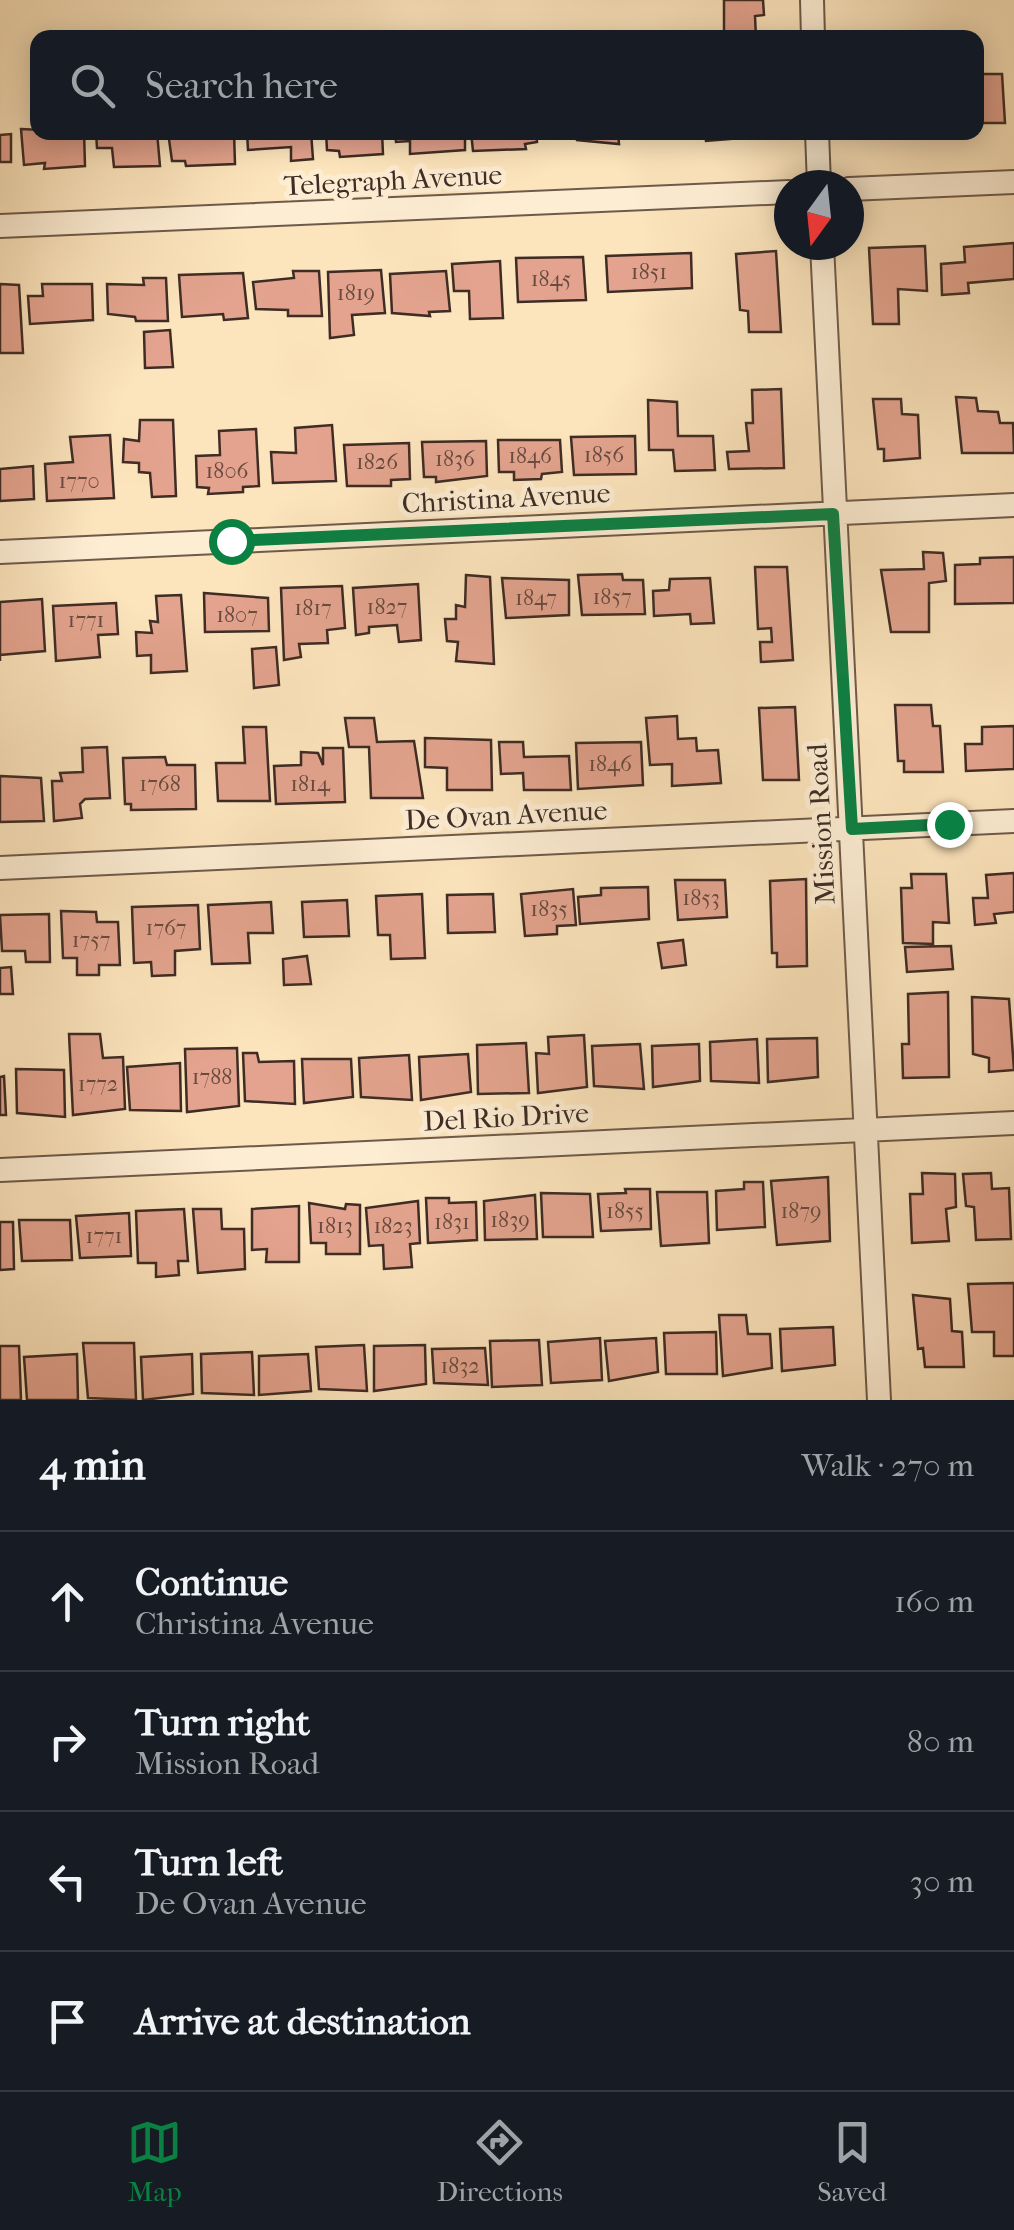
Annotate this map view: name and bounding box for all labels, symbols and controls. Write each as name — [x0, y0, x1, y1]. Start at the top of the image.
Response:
search box — [30, 30, 984, 140]
icon: search — [65, 58, 120, 113]
text: Search here — [145, 63, 338, 108]
street label: Telegraph Avenue — [283, 158, 503, 202]
north arrow — [774, 170, 864, 260]
house number: 1851 — [631, 259, 667, 285]
house number: 1845 — [531, 266, 571, 292]
house number: 1819 — [337, 280, 375, 306]
house number: 1856 — [584, 442, 624, 468]
house number: 1846 — [508, 443, 552, 469]
house number: 1836 — [435, 446, 475, 472]
house number: 1826 — [356, 449, 398, 475]
house number: 1806 — [206, 458, 249, 484]
house number: 1770 — [58, 468, 100, 494]
street label: Christina Avenue — [401, 476, 611, 520]
route start — [209, 519, 255, 565]
house number: 1857 — [592, 584, 632, 610]
house number: 1847 — [515, 585, 557, 611]
house number: 1827 — [367, 594, 407, 620]
house number: 1817 — [294, 595, 332, 621]
house number: 1807 — [216, 602, 258, 628]
house number: 1771 — [68, 607, 104, 633]
street label: Mission Road — [800, 742, 842, 905]
house number: 1846 — [588, 751, 632, 777]
house number: 1768 — [139, 771, 181, 797]
house number: 1814 — [290, 771, 331, 797]
street label: De Ovan Avenue — [404, 793, 608, 837]
route end — [927, 802, 973, 848]
house number: 1853 — [682, 885, 720, 911]
house number: 1835 — [530, 896, 568, 922]
house number: 1767 — [146, 915, 186, 941]
house number: 1757 — [72, 927, 110, 953]
house number: 1788 — [192, 1064, 232, 1090]
house number: 1772 — [78, 1071, 118, 1097]
street label: Del Rio Drive — [422, 1096, 590, 1138]
house number: 1855 — [606, 1198, 644, 1224]
house number: 1879 — [780, 1198, 822, 1224]
house number: 1839 — [490, 1207, 530, 1233]
house number: 1831 — [434, 1209, 470, 1235]
house number: 1813 — [317, 1213, 353, 1239]
house number: 1823 — [373, 1213, 413, 1239]
house number: 1771 — [86, 1223, 122, 1249]
house number: 1832 — [440, 1353, 480, 1379]
text: 4 min — [40, 1441, 146, 1490]
text: Walk · 270 m — [802, 1447, 974, 1484]
text: Continue — [135, 1560, 288, 1605]
icon: ahead — [40, 1574, 95, 1629]
text: 160 m — [894, 1583, 974, 1620]
text: Christina Avenue — [135, 1605, 374, 1642]
text: Turn right — [135, 1700, 310, 1745]
icon: right — [40, 1714, 95, 1769]
text: 80 m — [907, 1723, 974, 1760]
text: Mission Road — [135, 1745, 319, 1782]
text: Turn left — [135, 1840, 283, 1885]
icon: left — [40, 1854, 95, 1909]
text: 30 m — [910, 1863, 974, 1900]
text: De Ovan Avenue — [135, 1885, 367, 1922]
icon: arrive — [40, 1994, 95, 2049]
text: Arrive at destination — [135, 1999, 471, 2044]
tab: Map — [127, 2115, 182, 2208]
tab: Directions — [437, 2115, 563, 2208]
tab: Saved — [817, 2115, 887, 2208]

